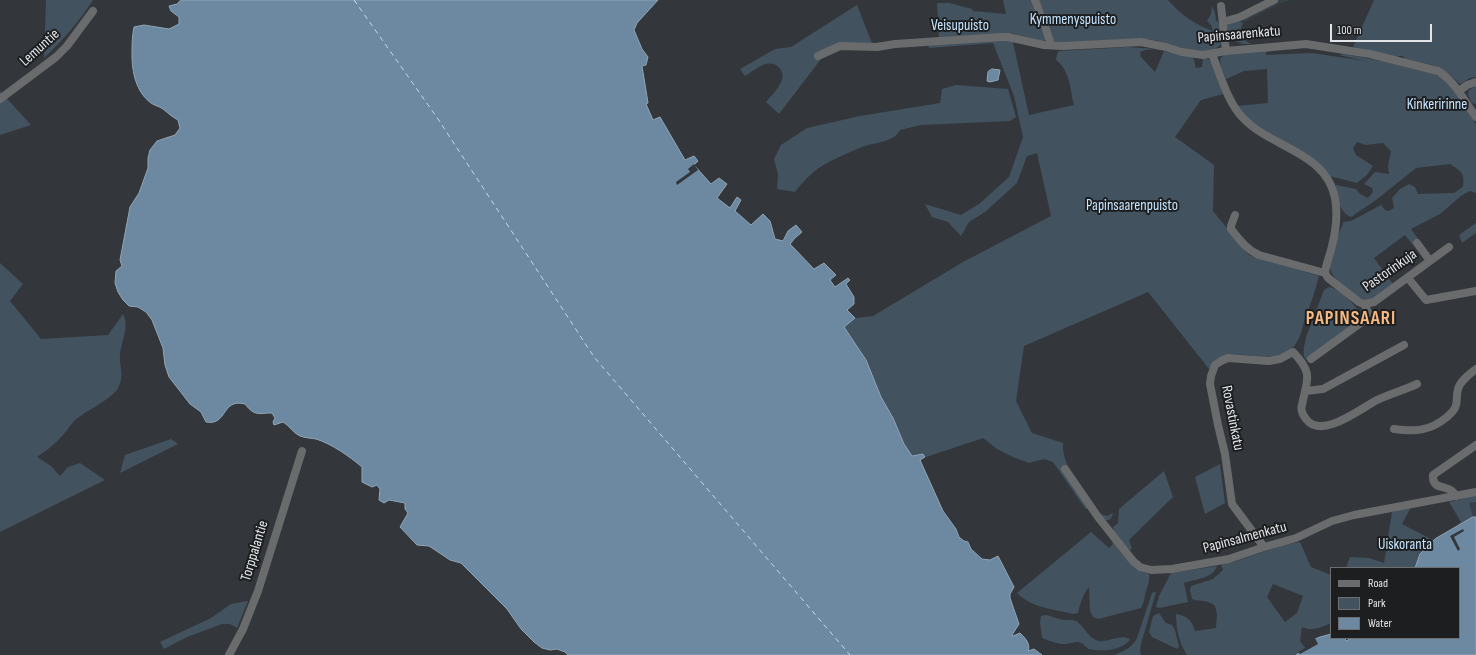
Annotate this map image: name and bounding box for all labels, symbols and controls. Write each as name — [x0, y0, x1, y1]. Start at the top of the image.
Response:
park label: Kymmenyspuisto — [1030, 11, 1116, 29]
scale bar — [1332, 16, 1434, 42]
park label: Veisupuisto — [931, 17, 989, 35]
street label: Papinsaarenkatu — [1197, 22, 1281, 48]
text: 100 m — [1337, 23, 1362, 38]
street label: Lemuntie — [16, 26, 64, 70]
park label: Kinkeririnne — [1407, 96, 1467, 114]
park label: Papinsaarenpuisto — [1086, 197, 1178, 215]
street label: Pastorinkuja — [1359, 246, 1421, 296]
district label: PAPINSAARI — [1306, 308, 1396, 330]
street label: Rovastinkatu — [1217, 384, 1247, 452]
street label: Papinsalmenkatu — [1201, 518, 1289, 558]
street label: Torppalantie — [237, 519, 273, 583]
park label: Uiskoranta — [1378, 536, 1432, 554]
legend — [1330, 567, 1460, 639]
text: Road — [1368, 576, 1388, 591]
text: Park — [1368, 596, 1386, 611]
text: Water — [1368, 616, 1392, 631]

